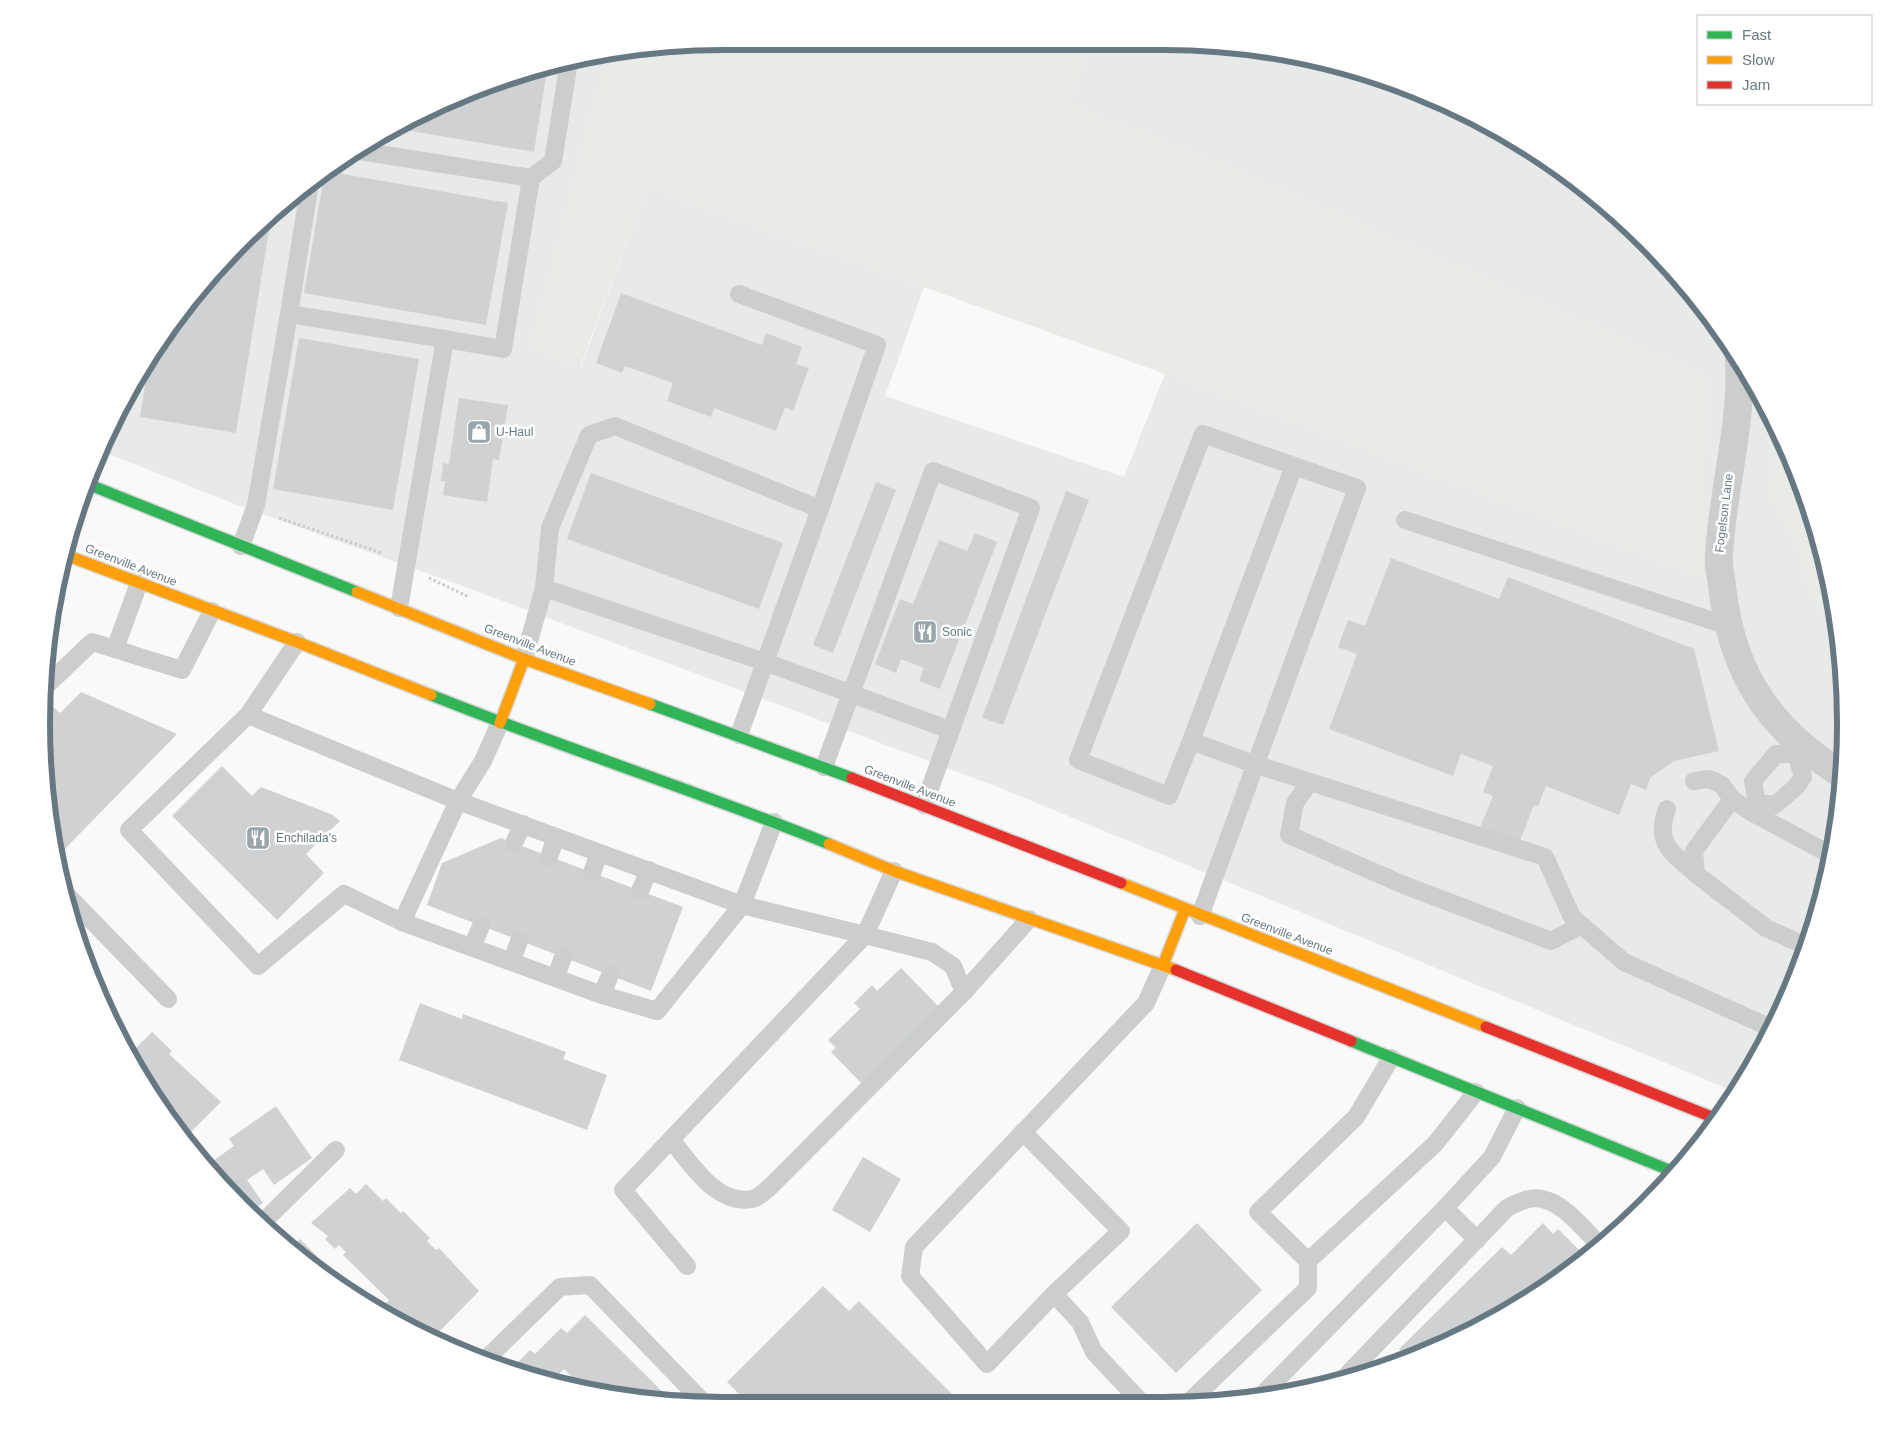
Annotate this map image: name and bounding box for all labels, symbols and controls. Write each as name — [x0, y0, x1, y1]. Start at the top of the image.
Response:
legend — [1697, 15, 1872, 105]
text: Fast — [1742, 26, 1772, 43]
text: Slow — [1742, 51, 1775, 68]
text: Jam — [1742, 76, 1770, 93]
shop icon: U-Haul — [466, 419, 492, 445]
place label: U-Haul — [496, 425, 533, 439]
street label: Fogelson Lane — [1712, 472, 1736, 553]
street label: Greenville Avenue — [83, 541, 179, 589]
restaurant icon: Sonic — [912, 619, 938, 645]
street label: Greenville Avenue — [482, 621, 578, 669]
place label: Sonic — [942, 625, 972, 639]
street label: Greenville Avenue — [862, 762, 958, 810]
restaurant icon: Enchilada's — [245, 825, 271, 851]
place label: Enchilada's — [276, 831, 337, 845]
street label: Greenville Avenue — [1239, 910, 1335, 958]

